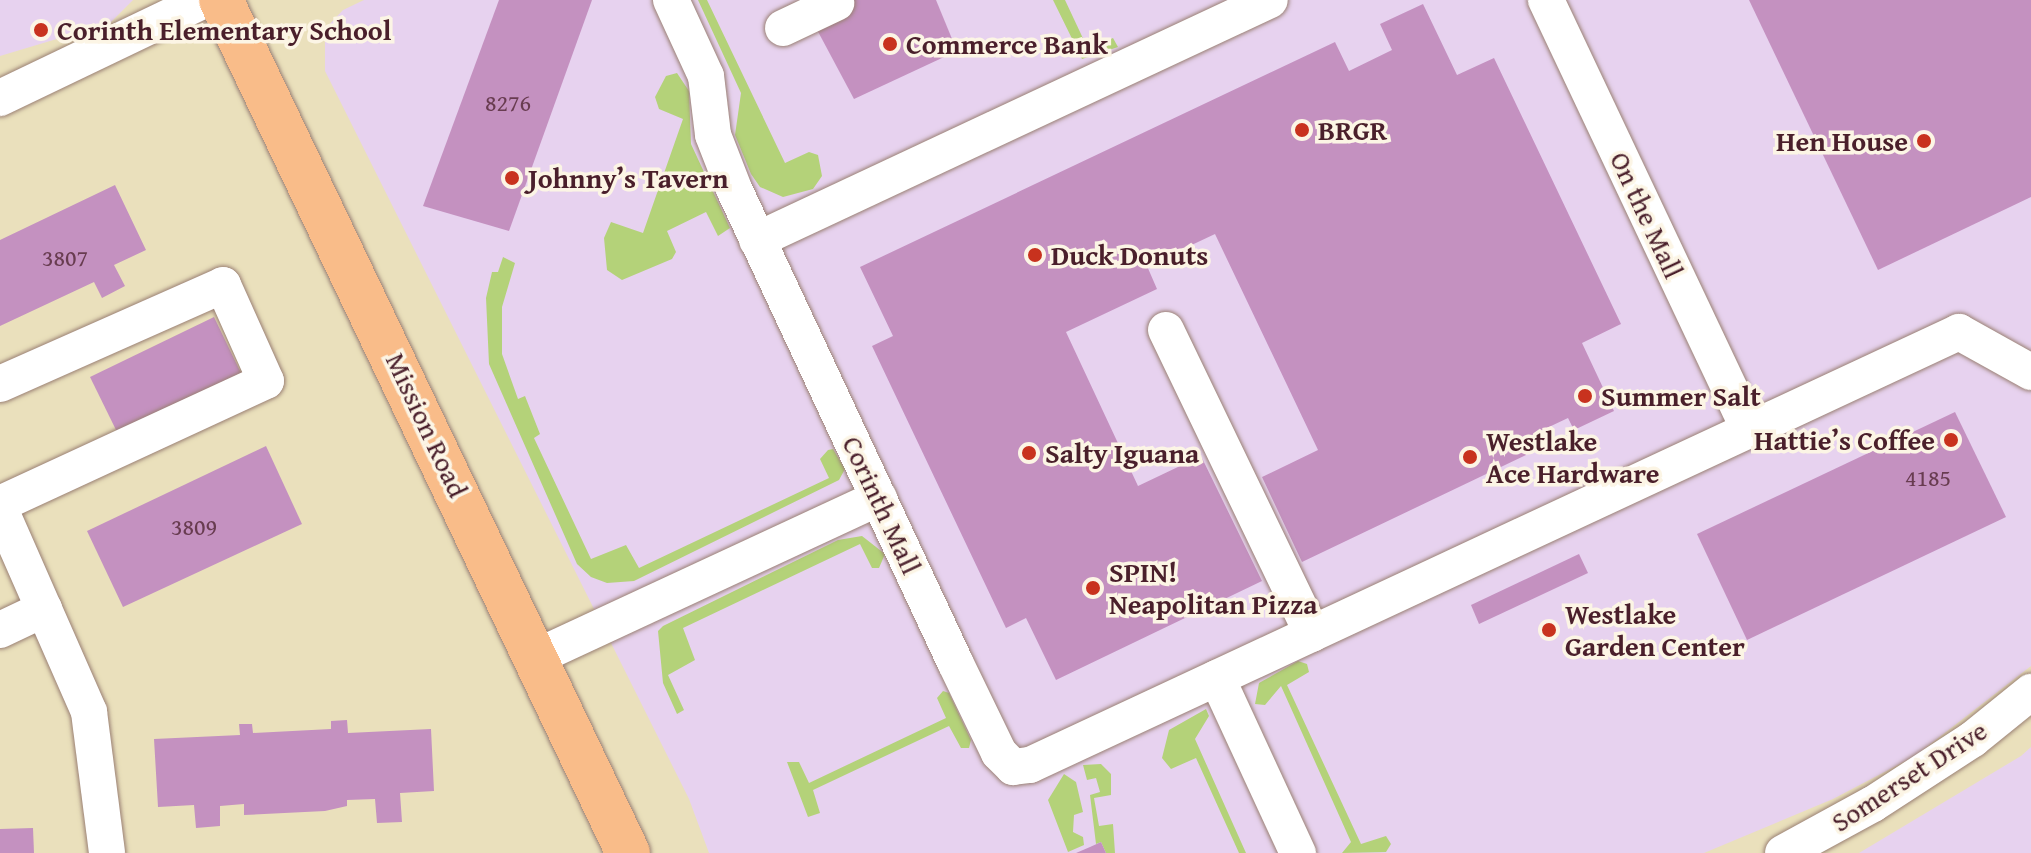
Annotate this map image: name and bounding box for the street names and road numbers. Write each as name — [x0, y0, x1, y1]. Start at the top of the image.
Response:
street label: On the Mall — [1603, 146, 1691, 284]
street label: Mission Road — [379, 347, 475, 503]
street label: Corinth Mall — [835, 431, 929, 579]
street label: Somerset Drive — [1825, 713, 1993, 839]

